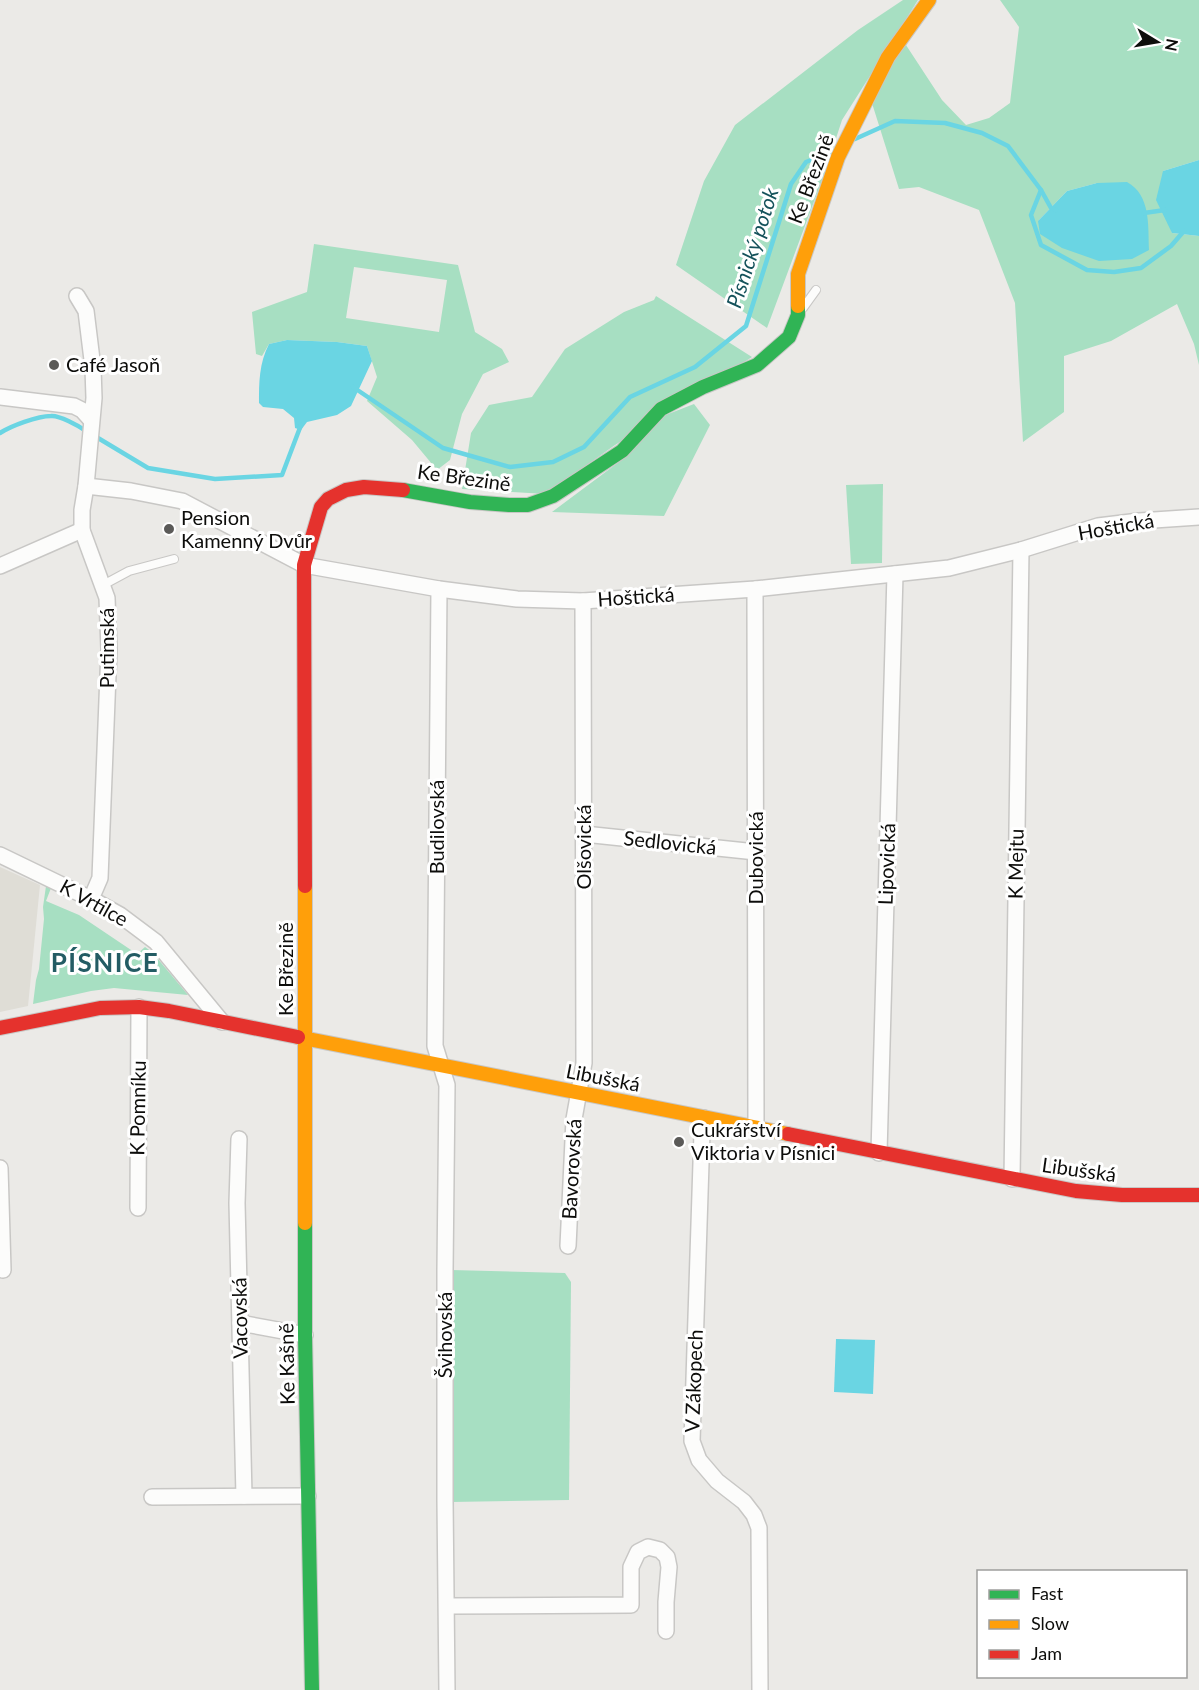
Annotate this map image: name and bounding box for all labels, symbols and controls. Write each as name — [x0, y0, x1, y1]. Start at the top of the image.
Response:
north arrow — [1127, 12, 1187, 72]
text: N — [1162, 37, 1183, 53]
street label: Ke Březině — [782, 131, 838, 227]
water label: Písnický potok — [720, 183, 783, 311]
place label: Café Jasoň — [66, 352, 160, 376]
marker: Café Jasoň — [47, 358, 61, 372]
street label: Ke Březině — [416, 459, 512, 495]
place label: Pension Kamenný Dvůr — [181, 505, 313, 552]
street label: Hoštická — [1076, 508, 1156, 545]
marker: Pension Kamenný Dvůr — [162, 522, 176, 536]
street label: Hoštická — [597, 581, 675, 611]
street label: Putimská — [94, 608, 118, 688]
street label: Budilovská — [424, 780, 448, 874]
street label: Olšovická — [571, 804, 595, 890]
street label: Dubovická — [743, 811, 767, 905]
street label: Lipovická — [873, 823, 899, 905]
street label: Sedlovická — [623, 825, 718, 859]
street label: K Mejtu — [1002, 829, 1028, 899]
street label: K Vrtilce — [56, 874, 133, 931]
street label: Ke Březině — [273, 922, 297, 1016]
district label: PÍSNICE — [51, 946, 159, 978]
street label: Libušská — [564, 1058, 642, 1096]
street label: K Pomníku — [124, 1060, 150, 1156]
place label: Cukrářství Viktoria v Písnici — [691, 1117, 835, 1164]
street label: Bavorovská — [556, 1118, 586, 1220]
marker: Cukrářství Viktoria v Písnici — [672, 1135, 686, 1149]
street label: Libušská — [1040, 1152, 1118, 1186]
street label: Vacovská — [226, 1277, 252, 1359]
street label: Švihovská — [432, 1292, 456, 1378]
street label: Ke Kašně — [273, 1323, 299, 1405]
street label: V Zákopech — [679, 1329, 707, 1433]
legend — [977, 1570, 1187, 1678]
text: Fast — [1031, 1582, 1064, 1604]
text: Slow — [1031, 1612, 1069, 1634]
text: Jam — [1031, 1642, 1062, 1664]

